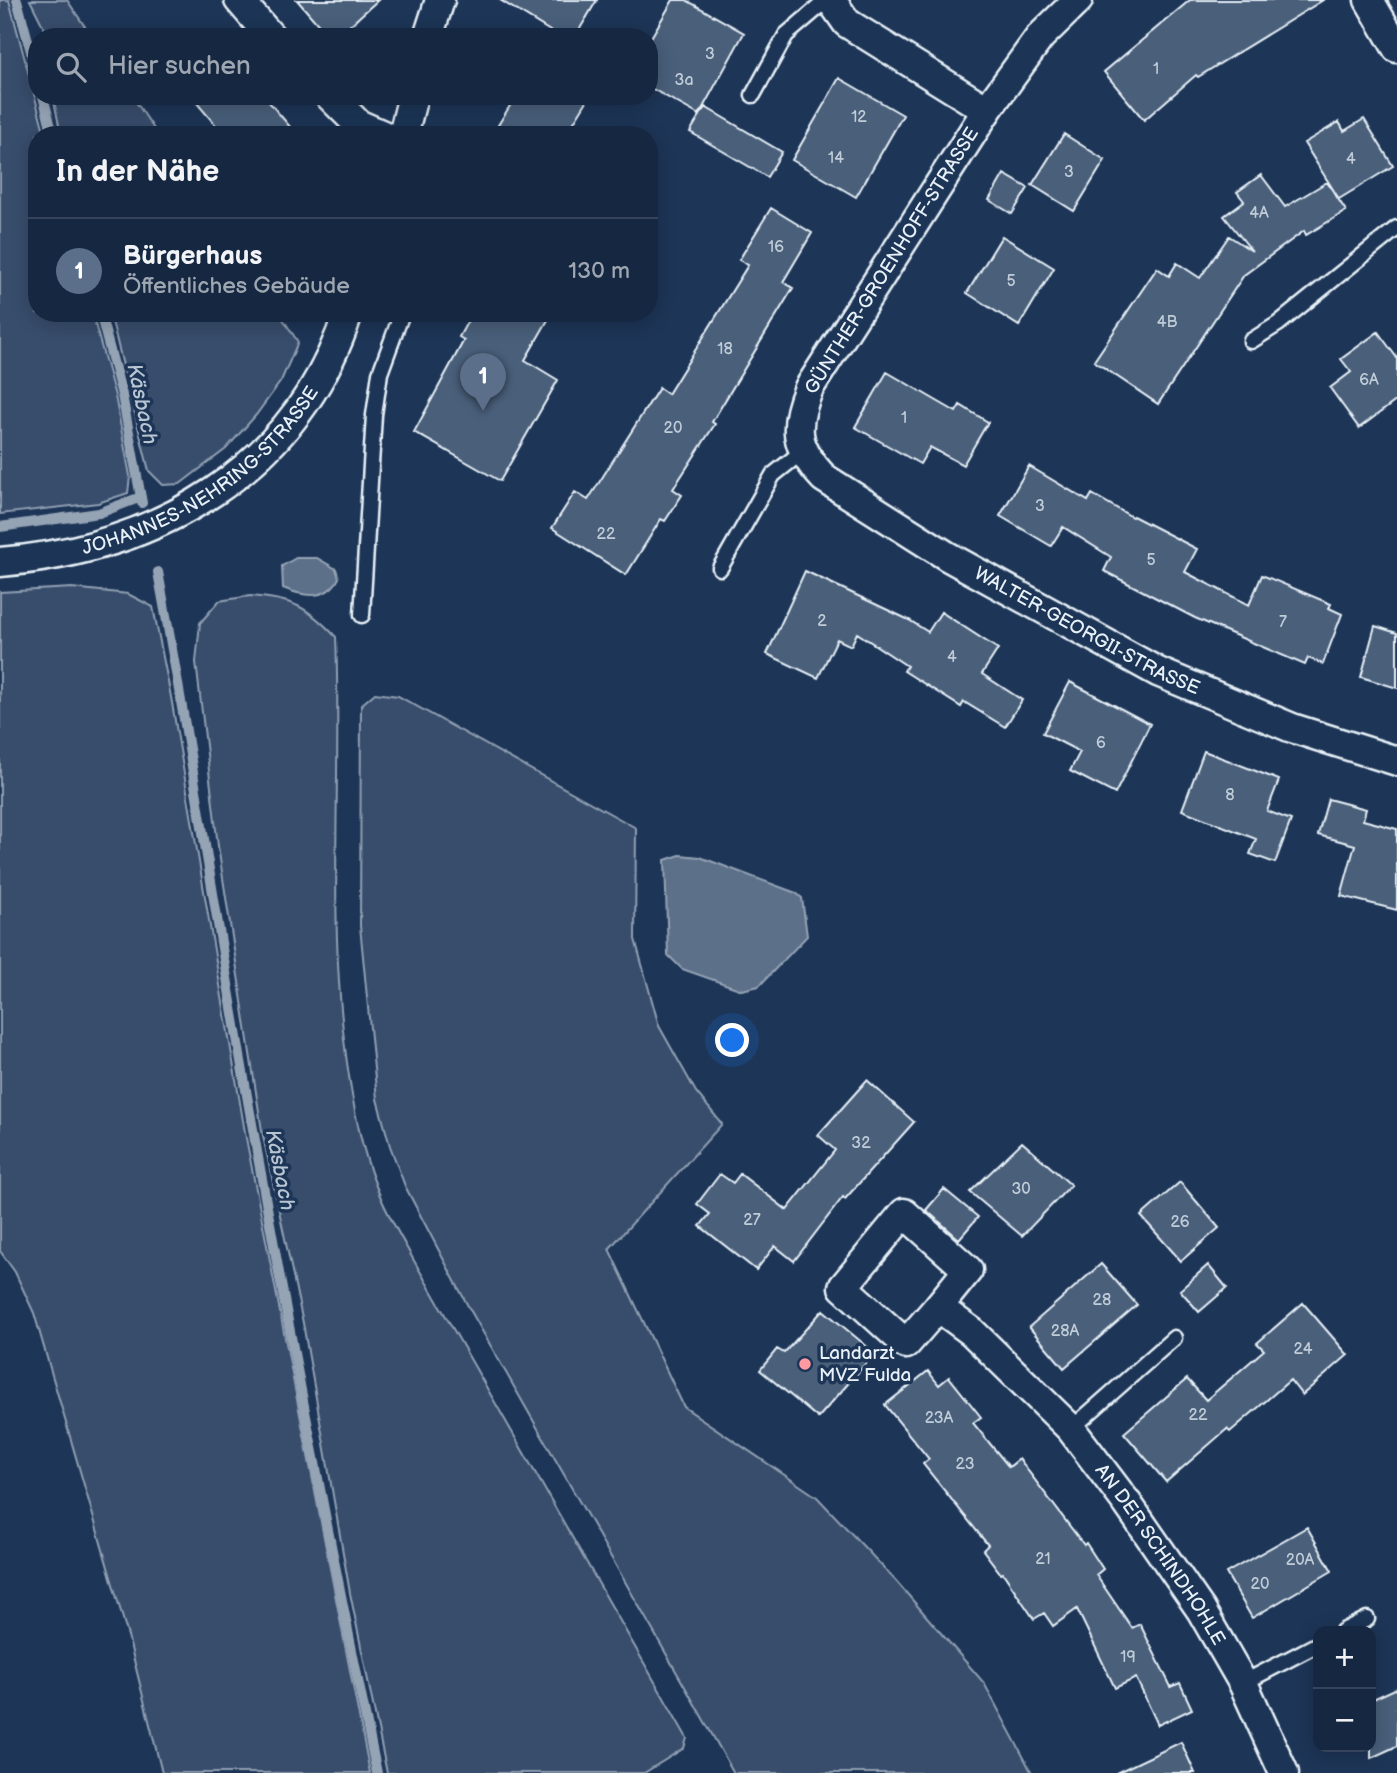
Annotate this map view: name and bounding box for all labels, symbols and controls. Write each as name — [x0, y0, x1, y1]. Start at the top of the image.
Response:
search box — [28, 28, 658, 105]
house number: 3 — [705, 45, 715, 64]
icon: search — [52, 48, 90, 86]
text: Hier suchen — [108, 51, 251, 82]
house number: 1 — [1153, 60, 1159, 79]
house number: 3a — [675, 71, 693, 90]
house number: 12 — [851, 108, 867, 127]
street label: GÜNTHER-GROENHOFF-STRASSE — [800, 123, 984, 399]
house number: 14 — [828, 149, 844, 168]
house number: 4 — [1346, 150, 1356, 169]
text: In der Nähe — [56, 154, 219, 190]
house number: 3 — [1064, 163, 1074, 182]
house number: 4A — [1249, 204, 1269, 223]
house number: 16 — [768, 238, 784, 257]
text: Bürgerhaus — [123, 241, 262, 272]
text: 1 — [74, 257, 84, 285]
text: 130 m — [568, 257, 630, 285]
text: Öffentliches Gebäude — [123, 272, 350, 300]
house number: 5 — [1006, 272, 1016, 291]
house number: 4B — [1157, 313, 1177, 332]
house number: 18 — [717, 340, 733, 359]
pin: 1 — [460, 353, 506, 411]
water label: Käsbach — [121, 361, 163, 447]
house number: 6A — [1359, 371, 1379, 390]
street label: JOHANNES-NEHRING-STRASSE — [80, 382, 323, 560]
house number: 1 — [901, 409, 907, 428]
house number: 20 — [664, 419, 682, 438]
house number: 3 — [1035, 497, 1045, 516]
house number: 22 — [597, 525, 616, 544]
house number: 5 — [1146, 551, 1156, 570]
street label: WALTER-GEORGII-STRASSE — [970, 562, 1203, 700]
house number: 2 — [817, 612, 827, 631]
house number: 7 — [1279, 613, 1287, 632]
house number: 4 — [947, 648, 957, 667]
house number: 6 — [1096, 734, 1106, 753]
house number: 8 — [1225, 786, 1235, 805]
your location — [715, 1023, 749, 1057]
water label: Käsbach — [260, 1127, 300, 1213]
house number: 32 — [851, 1134, 871, 1153]
house number: 30 — [1011, 1180, 1031, 1199]
house number: 27 — [743, 1211, 761, 1230]
house number: 26 — [1170, 1213, 1190, 1232]
house number: 28 — [1093, 1291, 1111, 1310]
house number: 28A — [1051, 1322, 1079, 1341]
house number: 24 — [1294, 1340, 1313, 1359]
place label: Landarzt MVZ Fulda — [819, 1342, 911, 1387]
marker: Landarzt MVZ Fulda — [797, 1356, 813, 1372]
house number: 22 — [1189, 1406, 1208, 1425]
house number: 23A — [925, 1409, 954, 1428]
house number: 23 — [956, 1455, 975, 1474]
street label: AN DER SCHINDHOHLE — [1090, 1459, 1230, 1649]
house number: 21 — [1035, 1550, 1051, 1569]
house number: 20A — [1286, 1551, 1315, 1570]
house number: 20 — [1251, 1575, 1269, 1594]
map controls — [1313, 1626, 1376, 1752]
button: + — [1313, 1626, 1376, 1689]
house number: 19 — [1120, 1648, 1136, 1667]
button: − — [1313, 1689, 1376, 1752]

